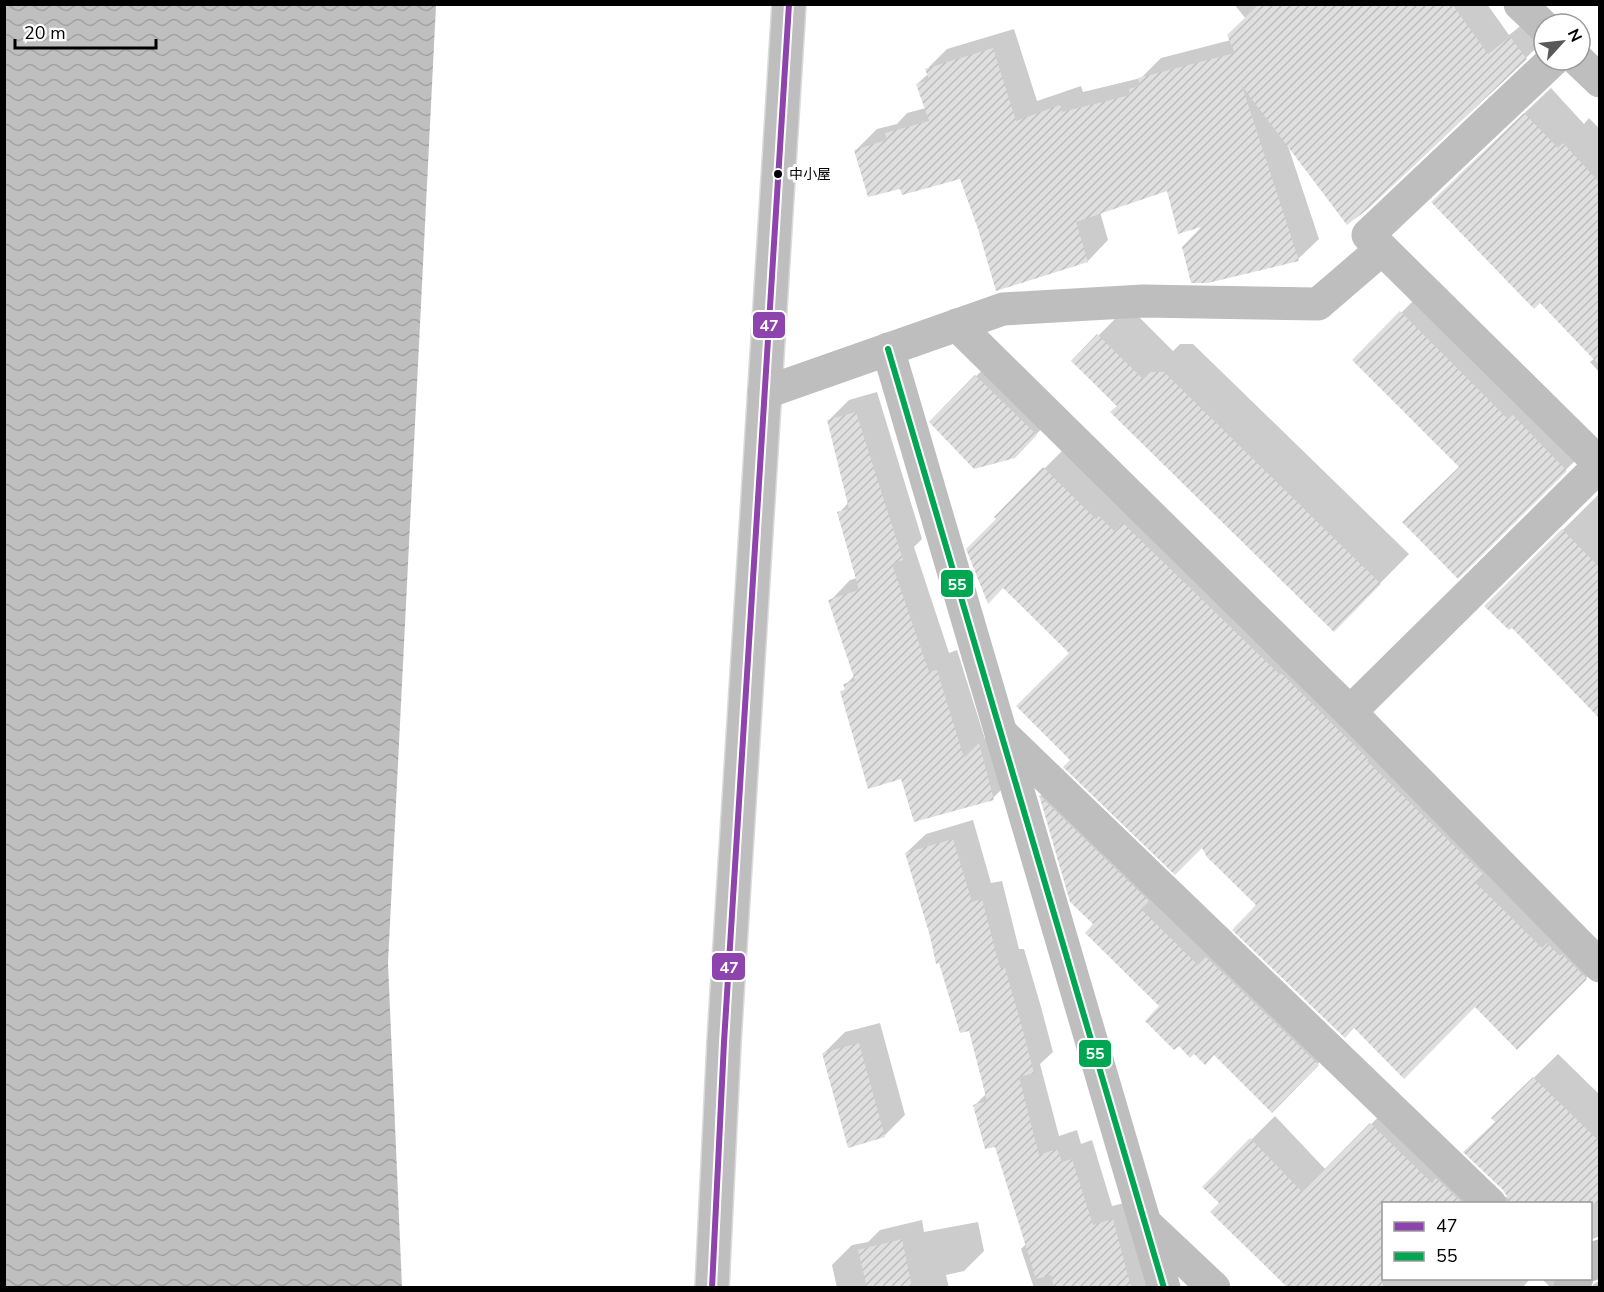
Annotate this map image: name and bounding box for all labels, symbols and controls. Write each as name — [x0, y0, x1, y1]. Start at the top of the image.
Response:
scale bar — [15, 12, 156, 50]
north arrow — [1532, 12, 1592, 72]
text: 20 m — [24, 21, 66, 45]
text: N — [1562, 25, 1587, 46]
place label: 中小屋 — [789, 165, 831, 184]
marker: 中小屋 — [772, 168, 784, 180]
line badge: 47 — [752, 311, 786, 339]
text: 47 — [759, 315, 779, 337]
line badge: 55 — [940, 569, 974, 598]
text: 55 — [947, 574, 967, 596]
line badge: 47 — [711, 952, 746, 981]
text: 47 — [719, 957, 739, 979]
line badge: 55 — [1078, 1039, 1112, 1068]
text: 55 — [1085, 1043, 1105, 1065]
legend — [1382, 1202, 1592, 1280]
text: 47 — [1436, 1214, 1458, 1238]
text: 55 — [1436, 1244, 1458, 1268]

